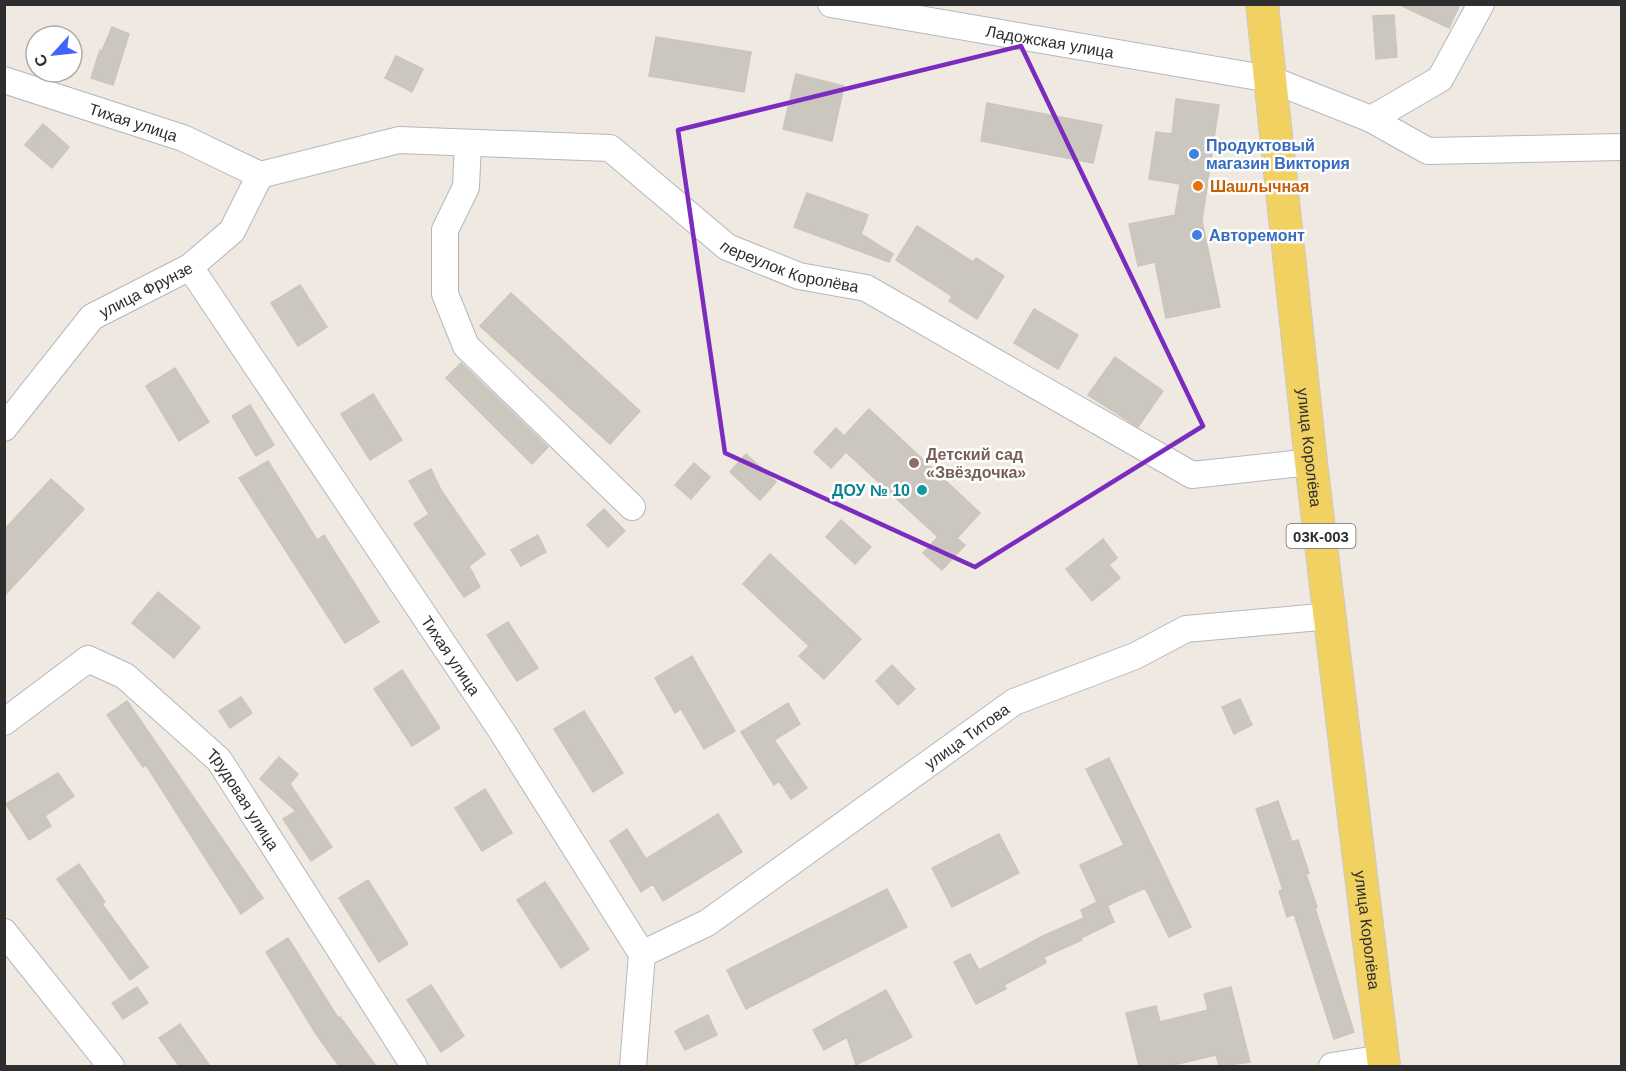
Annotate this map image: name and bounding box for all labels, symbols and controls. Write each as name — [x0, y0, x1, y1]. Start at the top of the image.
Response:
street label: Ладожская улица — [985, 22, 1115, 61]
north arrow — [24, 24, 84, 84]
text: С — [31, 51, 51, 70]
street label: Тихая улица — [87, 100, 180, 144]
place label: Продуктовый магазин Виктория — [1206, 137, 1350, 172]
marker: Продуктовый магазин Виктория — [1187, 147, 1201, 161]
place label: Шашлычная — [1210, 178, 1309, 195]
marker: Шашлычная — [1191, 179, 1205, 193]
place label: Авторемонт — [1209, 227, 1305, 244]
marker: Авторемонт — [1190, 228, 1204, 242]
street label: переулок Королёва — [717, 237, 860, 295]
street label: улица Фрунзе — [96, 259, 195, 320]
street label: улица Королёва — [1295, 387, 1325, 508]
place label: Детский сад «Звёздочка» — [926, 446, 1026, 481]
marker: Детский сад «Звёздочка» — [907, 456, 921, 470]
place label: ДОУ № 10 — [832, 482, 910, 499]
marker: ДОУ № 10 — [915, 483, 929, 497]
road number: 03К-003 — [1286, 524, 1356, 548]
street label: Тихая улица — [418, 613, 484, 698]
street label: улица Титова — [921, 700, 1012, 772]
street label: Трудовая улица — [204, 745, 283, 853]
street label: улица Королёва — [1352, 870, 1383, 990]

